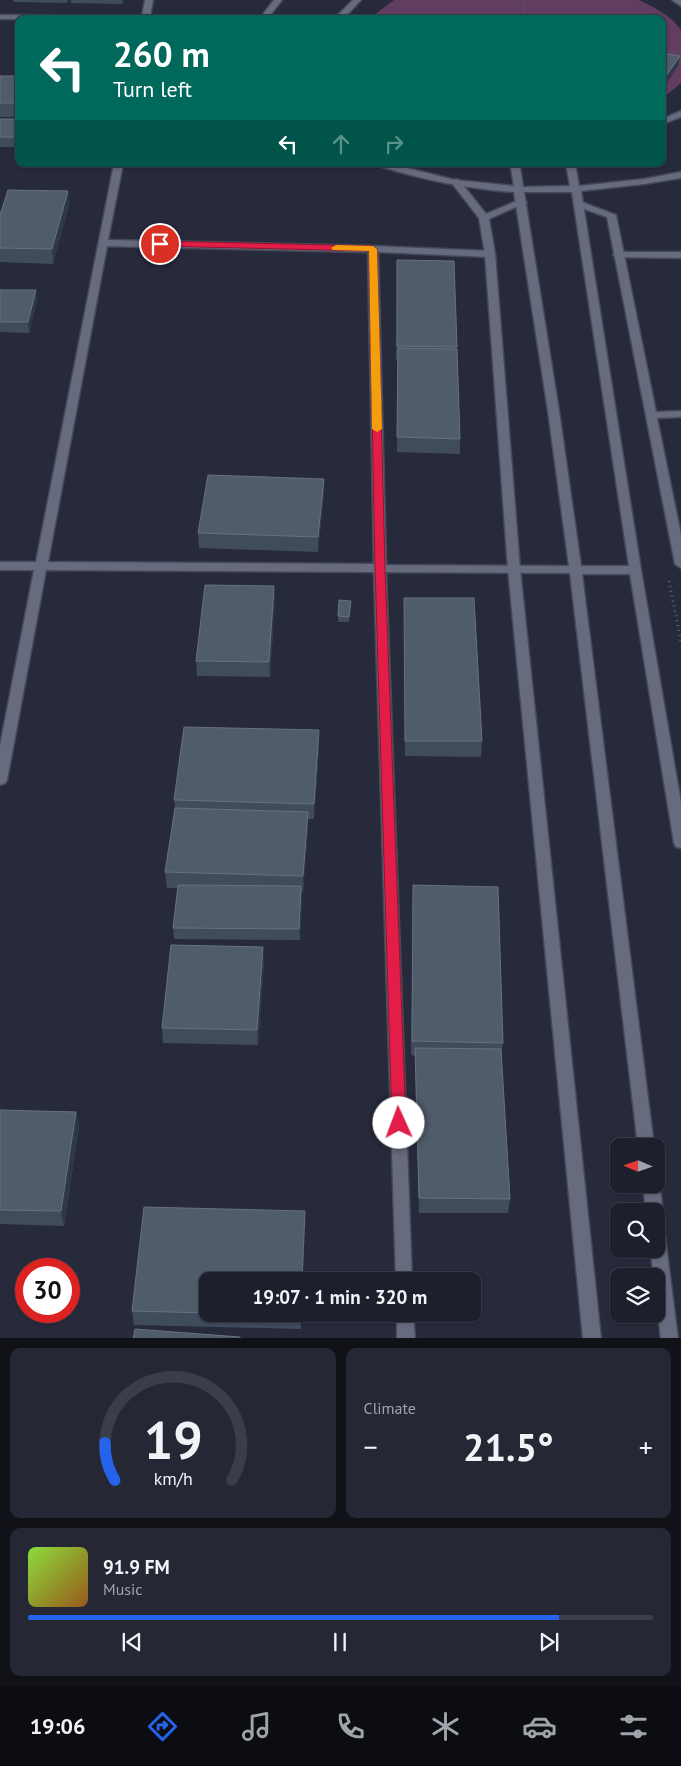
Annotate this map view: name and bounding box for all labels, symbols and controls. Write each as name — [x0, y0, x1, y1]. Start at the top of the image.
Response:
text: 260 m — [113, 31, 210, 77]
icon: left — [30, 35, 95, 100]
text: Turn left — [113, 75, 192, 103]
icon: left — [274, 130, 302, 158]
icon: ahead — [327, 130, 355, 158]
icon: right — [380, 130, 408, 158]
pin — [139, 223, 181, 265]
icon: arrive — [146, 230, 174, 258]
position arrow — [372, 1096, 424, 1148]
north arrow — [610, 1138, 665, 1192]
map controls — [610, 1138, 665, 1323]
button: search — [610, 1203, 665, 1258]
speed limit sign: 30 — [15, 1258, 80, 1323]
button: layers — [610, 1268, 665, 1323]
text: 19:07 · 1 min · 320 m — [253, 1285, 427, 1309]
text: Climate — [364, 1398, 416, 1418]
text: 19 — [143, 1406, 202, 1473]
text: 21.5° — [463, 1422, 554, 1471]
text: − — [364, 1428, 378, 1465]
text: + — [639, 1428, 653, 1465]
text: km/h — [153, 1467, 192, 1490]
text: 91.9 FM — [103, 1555, 170, 1579]
text: Music — [103, 1579, 143, 1599]
icon: previous — [118, 1628, 146, 1656]
icon: pause — [326, 1628, 354, 1656]
icon: next — [535, 1628, 563, 1656]
icon: directions — [145, 1709, 180, 1744]
icon: music — [239, 1709, 274, 1744]
icon: phone — [333, 1709, 368, 1744]
icon: climate — [428, 1709, 463, 1744]
icon: car — [522, 1709, 557, 1744]
icon: filters — [616, 1709, 651, 1744]
text: 19:06 — [30, 1712, 85, 1740]

